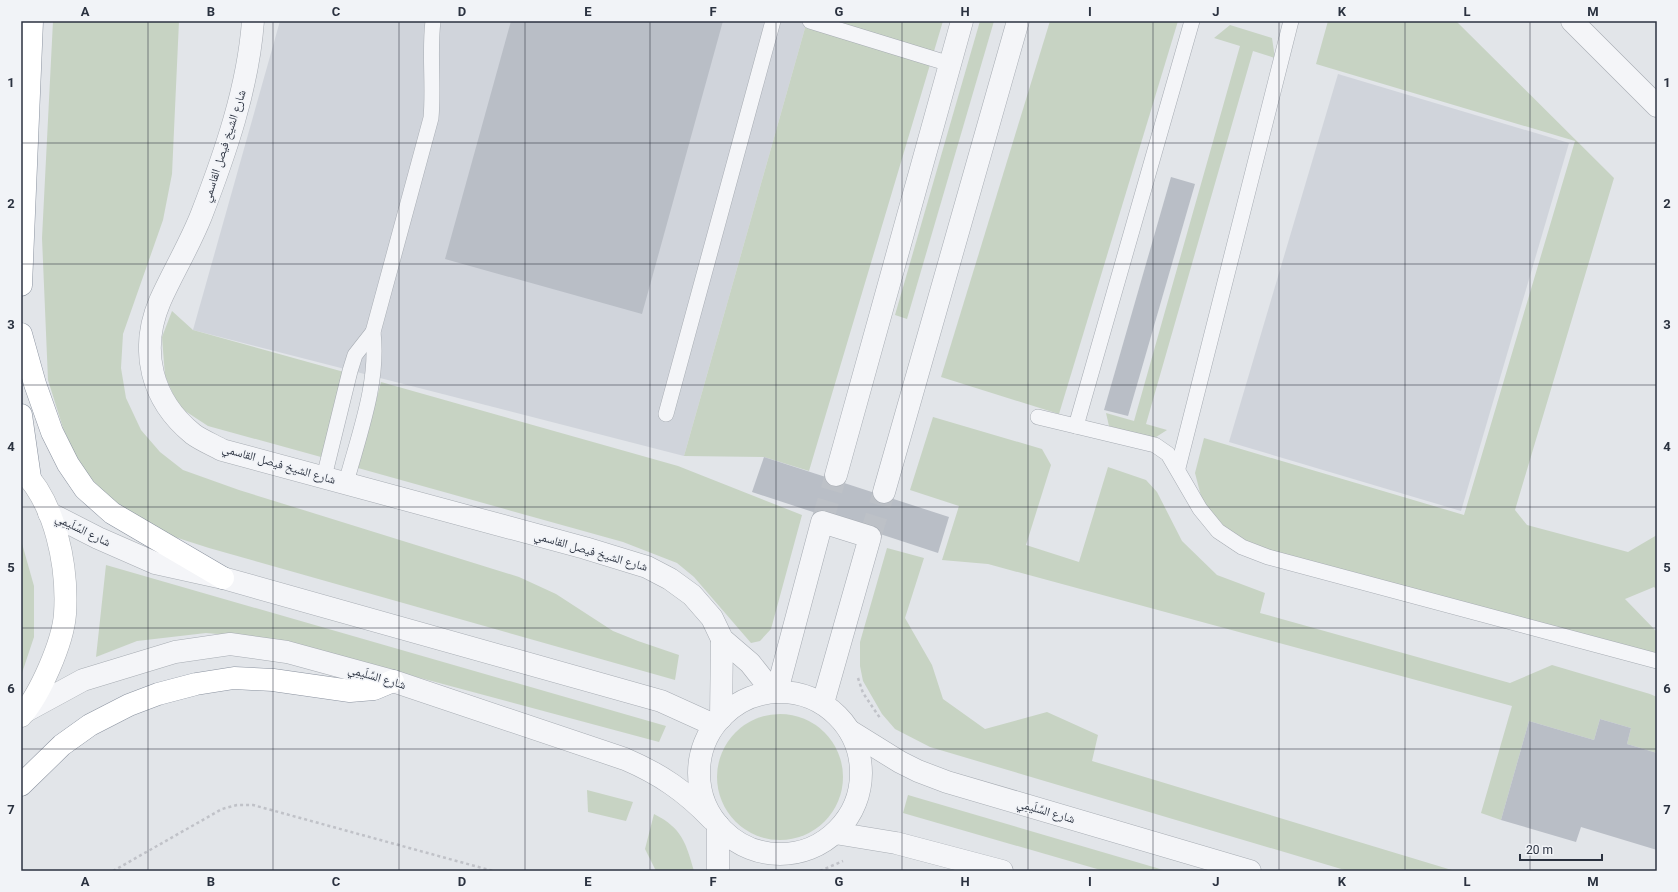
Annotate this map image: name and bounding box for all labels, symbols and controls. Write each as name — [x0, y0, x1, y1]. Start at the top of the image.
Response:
text: A — [81, 4, 90, 19]
text: B — [207, 4, 215, 19]
text: C — [332, 4, 341, 19]
text: D — [458, 4, 466, 19]
text: E — [584, 4, 592, 19]
text: F — [709, 4, 717, 19]
text: G — [835, 4, 844, 19]
text: H — [960, 4, 970, 19]
text: I — [1088, 4, 1092, 19]
text: J — [1212, 4, 1220, 19]
text: K — [1338, 4, 1347, 19]
text: L — [1463, 4, 1471, 19]
text: M — [1587, 4, 1599, 19]
text: 1 — [7, 75, 15, 90]
text: 1 — [1663, 75, 1671, 90]
street label: شارع الشيخ فيصل القاسمي — [199, 88, 252, 205]
text: 2 — [7, 196, 15, 211]
text: 2 — [1663, 196, 1671, 211]
text: 3 — [7, 317, 15, 332]
text: 3 — [1663, 317, 1671, 332]
text: 4 — [7, 439, 15, 454]
text: 4 — [1663, 439, 1671, 454]
street label: شارع الشيخ فيصل القاسمي — [220, 441, 337, 490]
street label: شارع السِّلَيمِي — [52, 511, 113, 552]
street label: شارع الشيخ فيصل القاسمي — [532, 528, 649, 577]
text: 5 — [7, 560, 15, 575]
text: 5 — [1663, 560, 1671, 575]
street label: شارع السِّلَيمِي — [346, 662, 408, 695]
text: 6 — [7, 681, 15, 696]
text: 6 — [1663, 681, 1671, 696]
street label: شارع السِّلَيمِي — [1015, 796, 1077, 829]
text: 7 — [7, 802, 15, 817]
text: 7 — [1663, 802, 1671, 817]
scale bar — [1520, 836, 1602, 862]
text: 20 m — [1526, 843, 1553, 857]
text: A — [81, 874, 90, 889]
text: B — [207, 874, 215, 889]
text: C — [332, 874, 341, 889]
text: D — [458, 874, 466, 889]
text: E — [584, 874, 592, 889]
text: F — [709, 874, 717, 889]
text: G — [835, 874, 844, 889]
text: H — [960, 874, 970, 889]
text: I — [1088, 874, 1092, 889]
text: J — [1212, 874, 1220, 889]
text: K — [1338, 874, 1347, 889]
text: L — [1463, 874, 1471, 889]
text: M — [1587, 874, 1599, 889]

